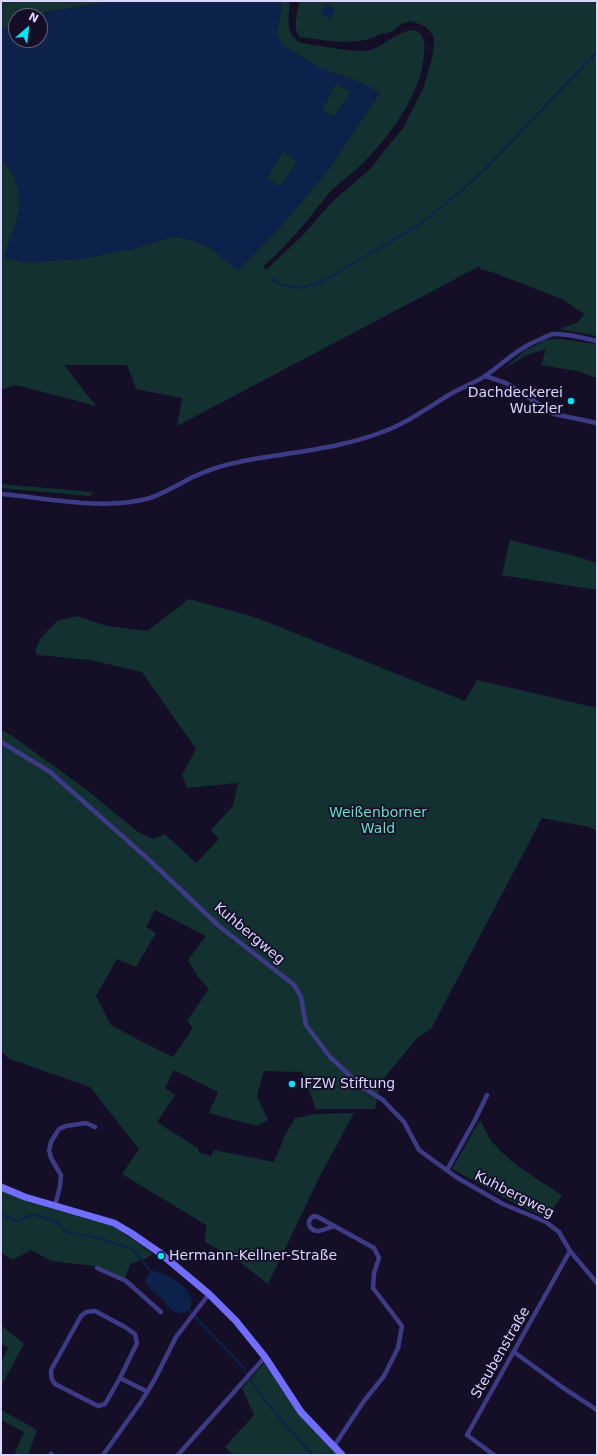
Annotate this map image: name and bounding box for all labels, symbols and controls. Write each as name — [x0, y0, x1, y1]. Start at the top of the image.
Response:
north arrow — [8, 8, 48, 48]
text: N — [26, 10, 41, 26]
place label: Dachdeckerei Wutzler — [468, 385, 563, 418]
marker: Dachdeckerei Wutzler — [566, 396, 576, 406]
park label: Weißenborner Wald — [329, 805, 427, 838]
street label: Kuhbergweg — [210, 900, 288, 968]
place label: IFZW Stiftung — [300, 1076, 395, 1092]
marker: IFZW Stiftung — [287, 1079, 297, 1089]
street label: Kuhbergweg — [471, 1168, 557, 1222]
place label: Hermann-Kellner-Straße — [169, 1248, 337, 1264]
marker: Hermann-Kellner-Straße — [156, 1251, 166, 1261]
street label: Steubenstraße — [468, 1304, 534, 1402]

